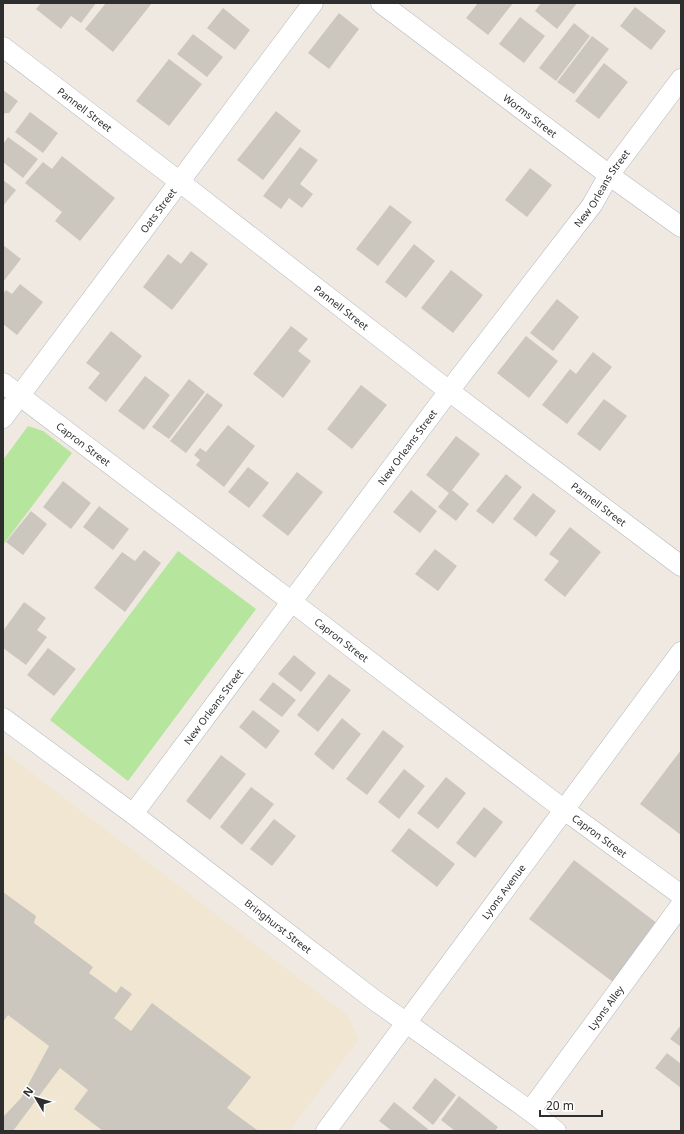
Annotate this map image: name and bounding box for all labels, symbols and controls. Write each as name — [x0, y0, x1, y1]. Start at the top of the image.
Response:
street label: Pannell Street — [55, 84, 115, 135]
street label: Worms Street — [501, 91, 560, 141]
street label: New Orleans Street — [571, 146, 633, 230]
street label: Oats Street — [137, 185, 180, 236]
street label: Pannell Street — [311, 282, 372, 333]
street label: New Orleans Street — [374, 406, 440, 488]
street label: Capron Street — [53, 419, 114, 469]
street label: Pannell Street — [569, 479, 630, 530]
street label: Capron Street — [312, 615, 372, 665]
street label: New Orleans Street — [180, 666, 246, 747]
street label: Capron Street — [569, 811, 630, 861]
street label: Lyons Avenue — [478, 861, 529, 922]
street label: Bringhurst Street — [242, 896, 315, 956]
street label: Lyons Alley — [585, 982, 627, 1033]
north arrow — [16, 1078, 56, 1118]
text: N — [19, 1083, 36, 1100]
scale bar — [540, 1092, 602, 1118]
text: 20 m — [546, 1097, 574, 1114]

